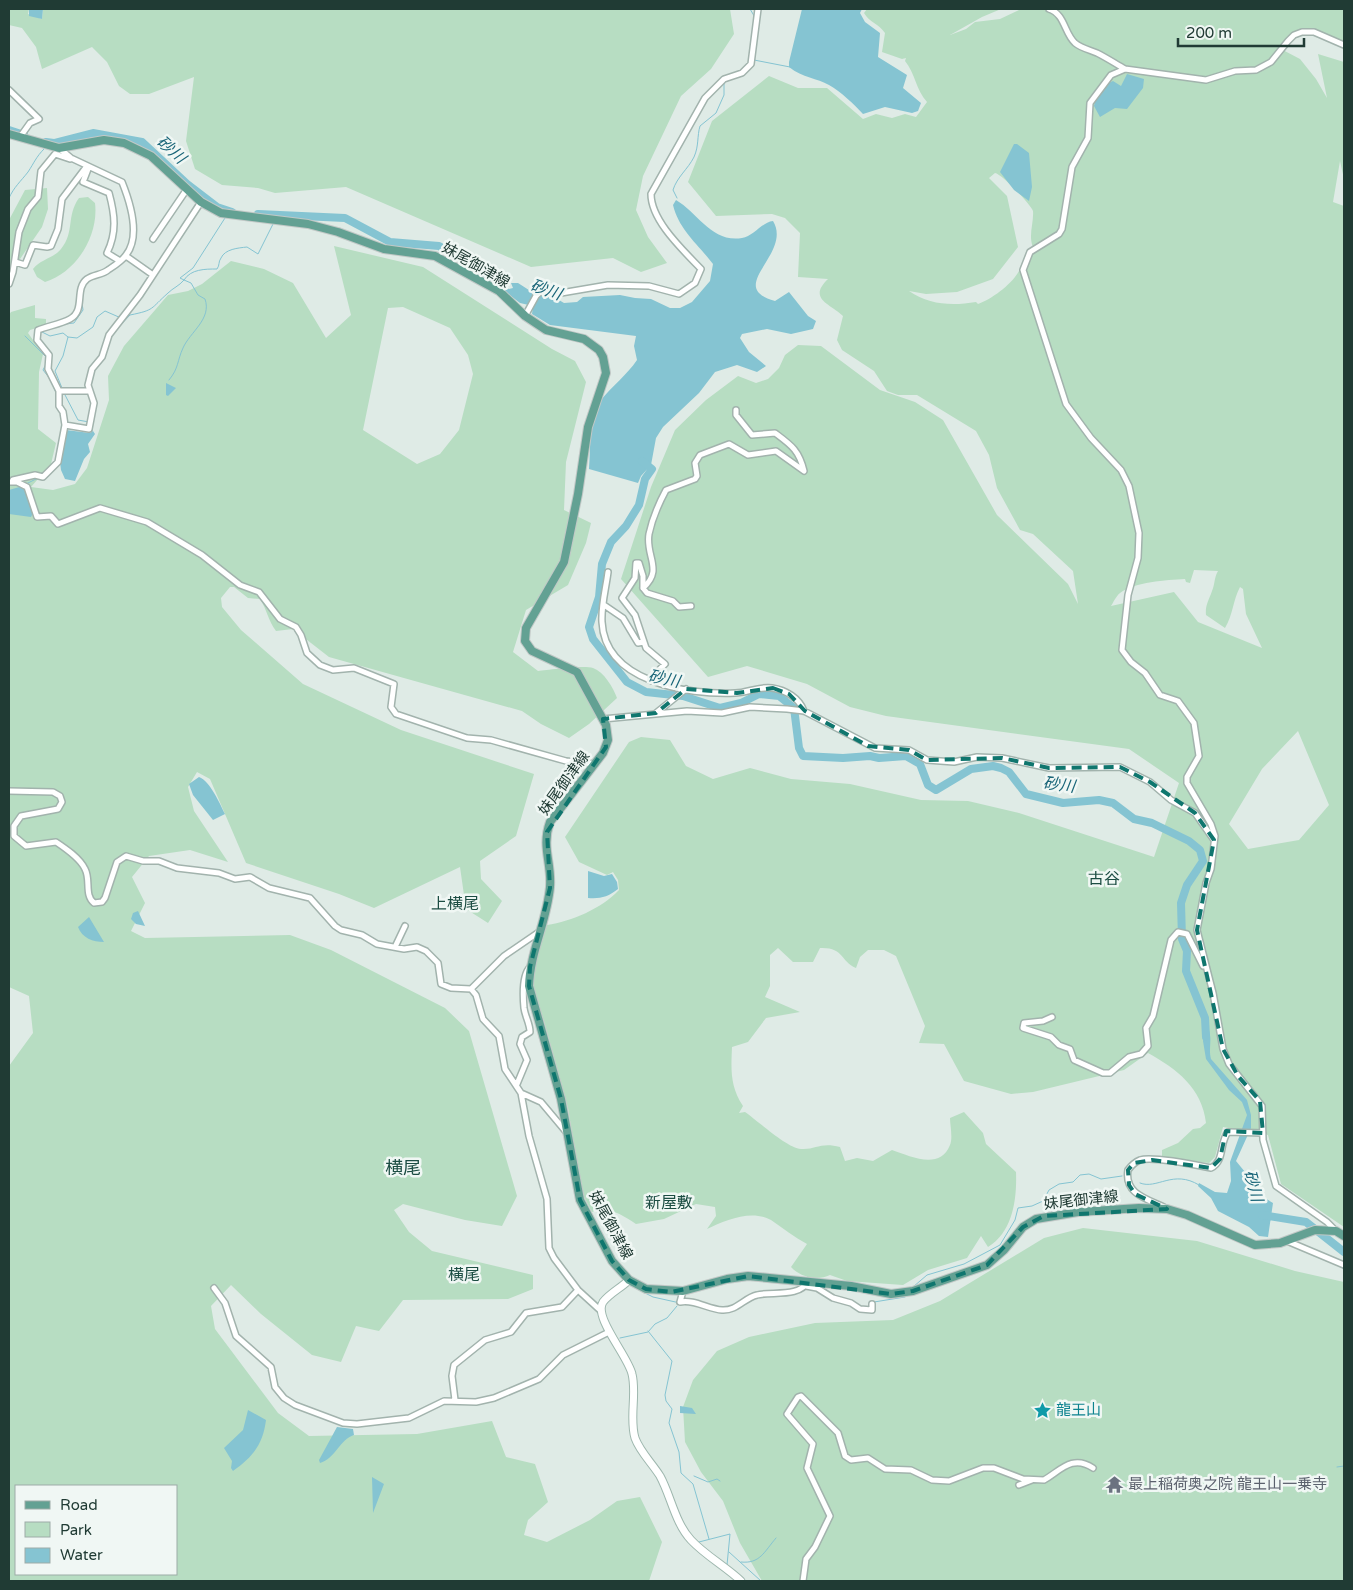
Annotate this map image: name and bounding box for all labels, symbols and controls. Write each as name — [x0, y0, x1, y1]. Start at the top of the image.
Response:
scale bar — [1178, 15, 1304, 47]
text: 200 m — [1186, 24, 1232, 42]
water label: 砂川 — [152, 132, 191, 169]
street label: 妹尾御津線 — [439, 238, 513, 292]
water label: 砂川 — [528, 275, 566, 305]
water label: 砂川 — [646, 666, 684, 692]
street label: 妹尾御津線 — [535, 747, 593, 819]
water label: 砂川 — [1042, 773, 1078, 797]
district label: 古谷 — [1088, 869, 1120, 889]
district label: 上横尾 — [431, 894, 479, 914]
district label: 横尾 — [385, 1157, 421, 1179]
water label: 砂川 — [1239, 1168, 1267, 1206]
street label: 妹尾御津線 — [1043, 1187, 1119, 1213]
street label: 妹尾御津線 — [585, 1188, 637, 1262]
district label: 新屋敷 — [645, 1193, 693, 1213]
district label: 横尾 — [448, 1265, 480, 1285]
place icon: 龍王山 — [1032, 1400, 1052, 1420]
place label: 龍王山 — [1056, 1401, 1101, 1419]
temple icon: 最上稲荷奥之院 龍王山一乗寺 — [1104, 1474, 1124, 1494]
place label: 最上稲荷奥之院 龍王山一乗寺 — [1128, 1475, 1327, 1493]
legend — [15, 1485, 178, 1575]
text: Road — [60, 1496, 98, 1514]
text: Park — [60, 1521, 92, 1539]
text: Water — [60, 1546, 103, 1564]

